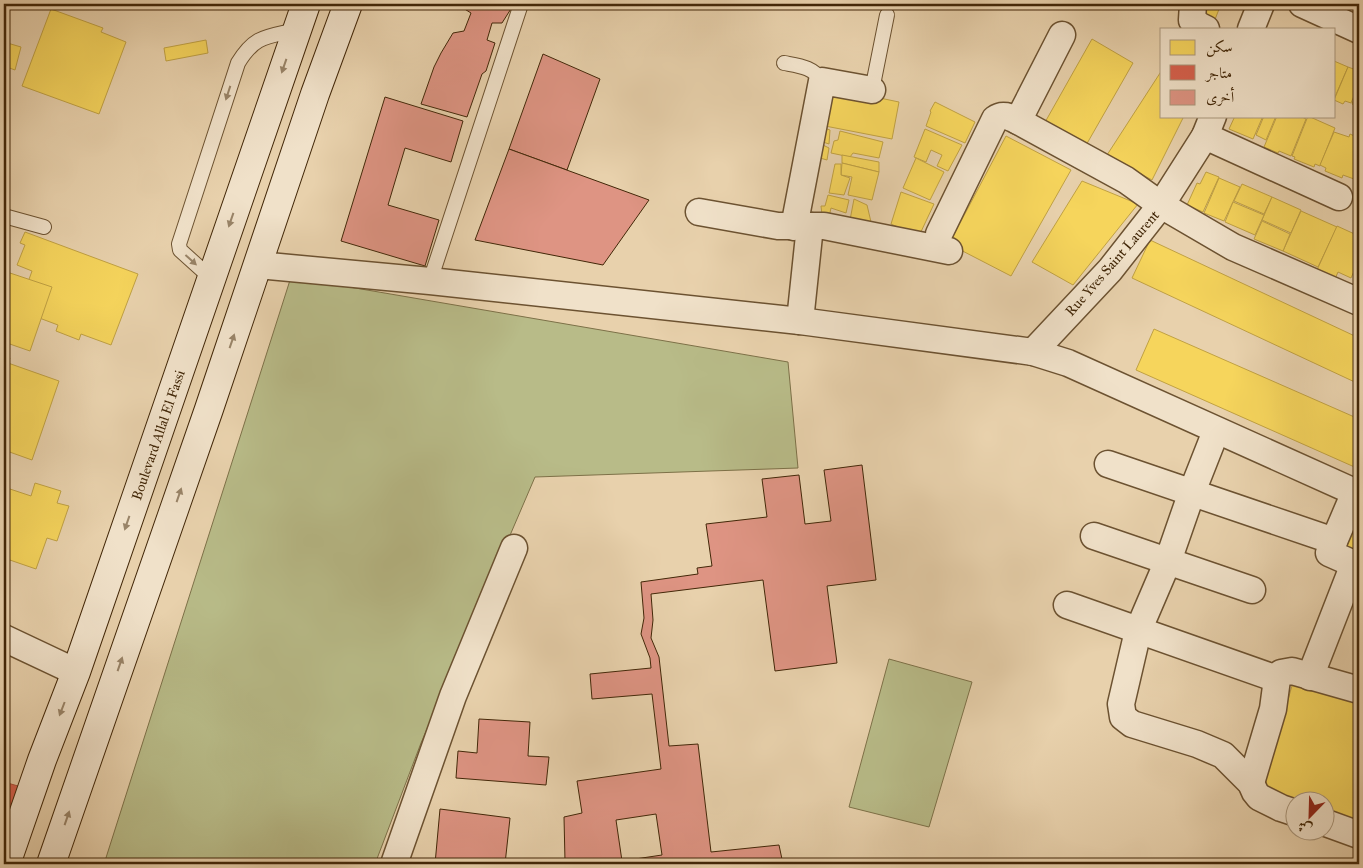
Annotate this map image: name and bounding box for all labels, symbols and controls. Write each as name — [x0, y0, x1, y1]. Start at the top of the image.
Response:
legend — [1160, 28, 1336, 118]
text: سكن — [1206, 38, 1233, 57]
one-way arrow — [280, 59, 287, 74]
text: متاجر — [1204, 64, 1232, 82]
one-way arrow — [224, 85, 232, 100]
text: أخرى — [1206, 86, 1235, 106]
street label: Rue Yves Saint Laurent — [1062, 207, 1163, 320]
one-way arrow — [227, 213, 235, 228]
one-way arrow — [185, 254, 197, 266]
one-way arrow — [228, 333, 236, 348]
street label: Boulevard Allal El Fassi — [128, 368, 189, 502]
one-way arrow — [176, 487, 183, 502]
one-way arrow — [123, 516, 131, 531]
one-way arrow — [117, 657, 124, 672]
one-way arrow — [58, 702, 66, 717]
north arrow — [1286, 790, 1336, 840]
one-way arrow — [63, 810, 71, 825]
text: ش — [1295, 817, 1315, 838]

